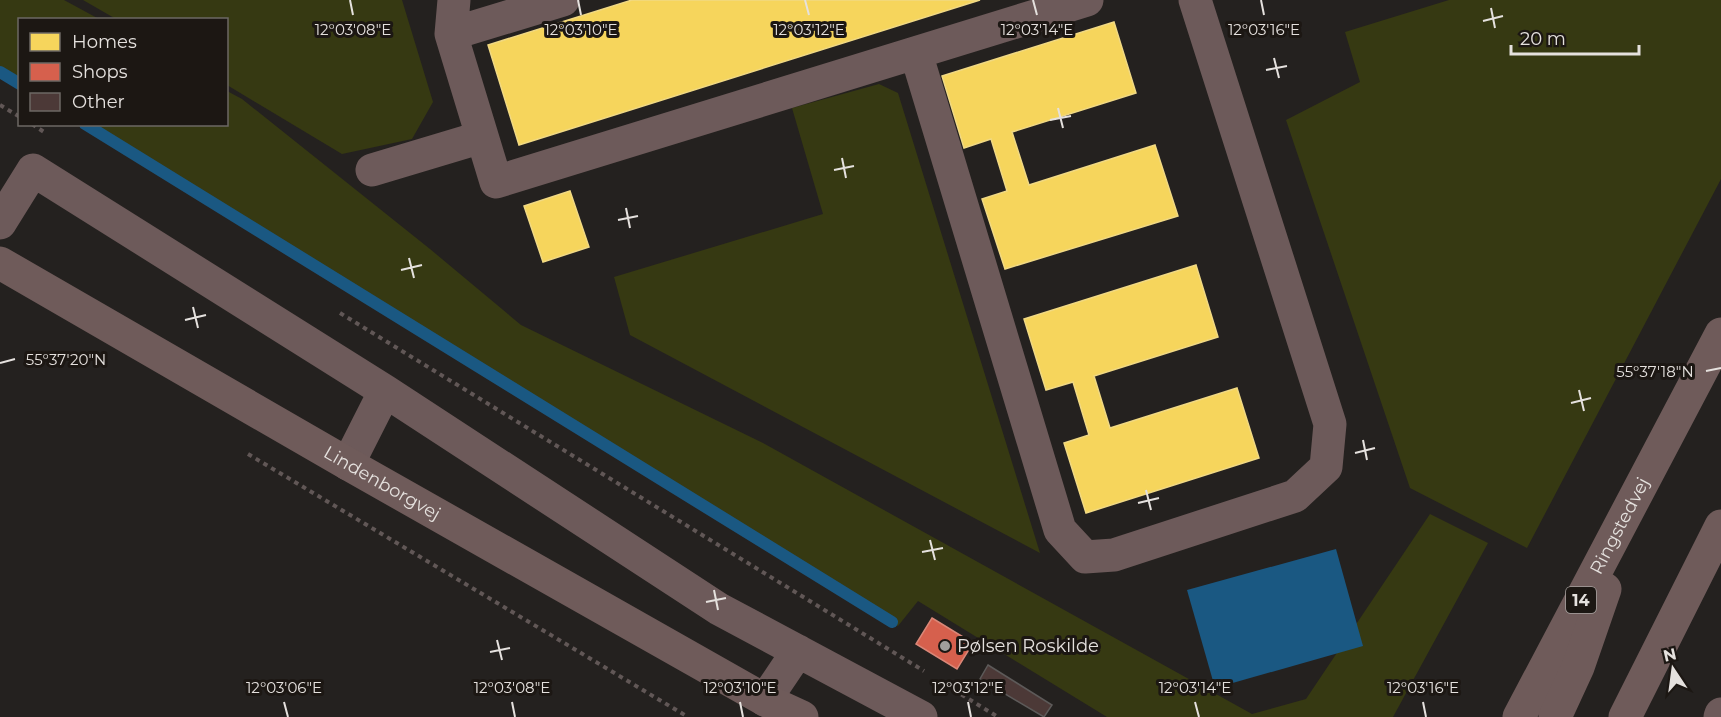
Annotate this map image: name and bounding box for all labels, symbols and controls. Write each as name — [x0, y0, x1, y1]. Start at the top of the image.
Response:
legend — [18, 18, 228, 126]
scale bar — [1511, 18, 1638, 56]
text: 12°03'08"E — [315, 20, 391, 39]
text: 12°03'10"E — [544, 20, 618, 39]
text: 12°03'12"E — [773, 20, 845, 39]
text: 12°03'14"E — [1001, 20, 1073, 39]
text: 12°03'16"E — [1228, 20, 1300, 39]
text: 20 m — [1520, 28, 1566, 50]
text: Homes — [72, 31, 137, 53]
text: Shops — [72, 61, 128, 83]
text: Other — [72, 91, 125, 113]
text: 55°37'20"N — [26, 350, 106, 369]
text: 55°37'18"N — [1616, 362, 1694, 381]
street label: Lindenborgvej — [320, 441, 444, 525]
street label: Ringstedvej — [1585, 474, 1654, 578]
road number: 14 — [1566, 587, 1596, 613]
place label: Pølsen Roskilde — [957, 635, 1099, 657]
marker: Pølsen Roskilde — [938, 639, 952, 653]
north arrow — [1643, 639, 1703, 699]
text: N — [1661, 644, 1678, 666]
text: 12°03'06"E — [246, 678, 322, 697]
text: 12°03'08"E — [474, 678, 550, 697]
text: 12°03'10"E — [703, 678, 777, 697]
text: 12°03'12"E — [932, 678, 1004, 697]
text: 12°03'14"E — [1159, 678, 1231, 697]
text: 12°03'16"E — [1387, 678, 1459, 697]

